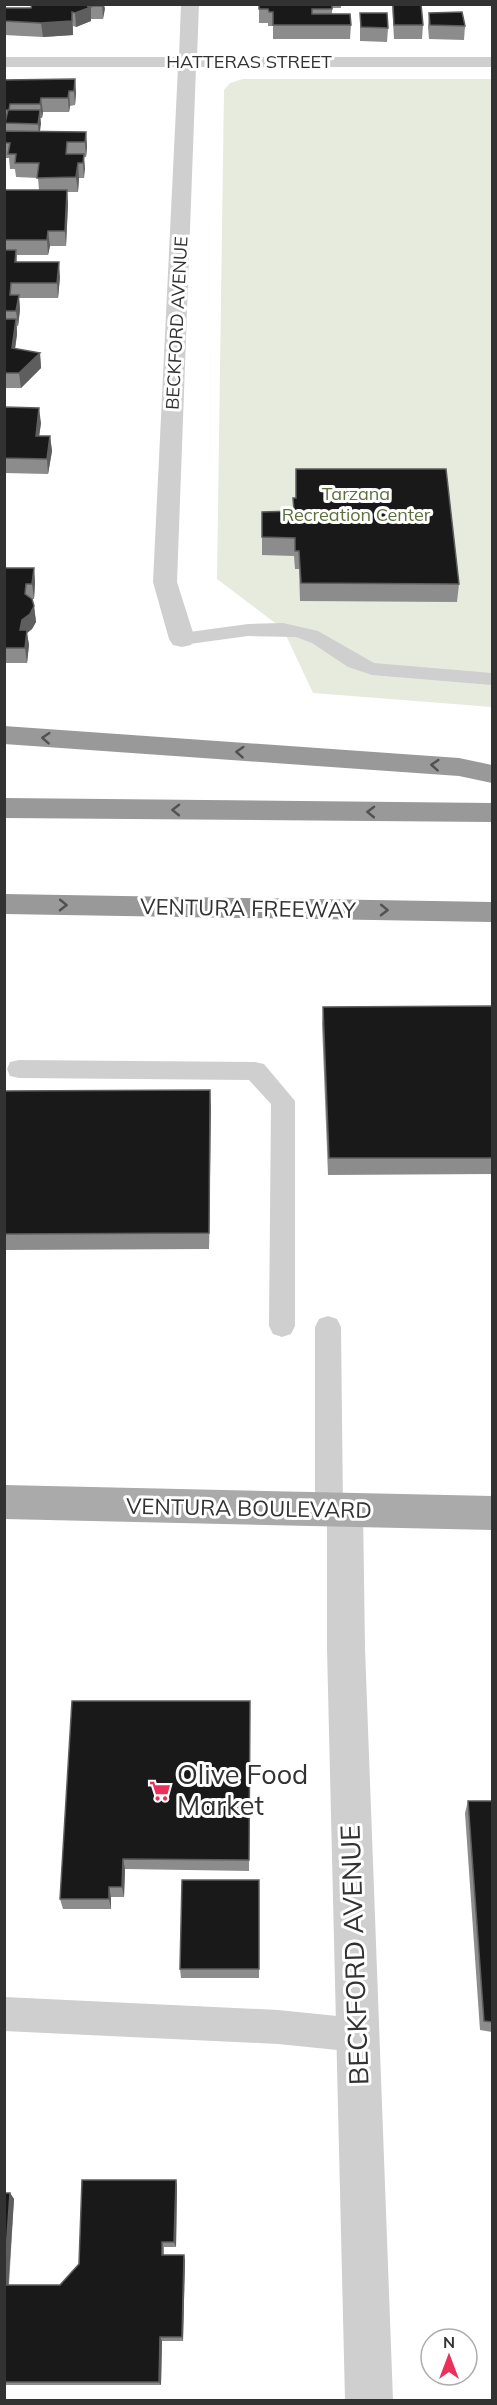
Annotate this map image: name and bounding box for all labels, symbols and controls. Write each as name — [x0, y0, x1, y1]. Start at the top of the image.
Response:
street label: HATTERAS STREET — [166, 50, 332, 73]
street label: BECKFORD AVENUE — [160, 236, 193, 410]
park label: Tarzana Recreation Center — [282, 482, 431, 526]
one-way arrow — [41, 732, 50, 745]
one-way arrow — [236, 745, 245, 758]
one-way arrow — [430, 759, 439, 772]
one-way arrow — [172, 804, 181, 816]
one-way arrow — [367, 806, 376, 818]
street label: VENTURA FREEWAY — [140, 892, 357, 924]
one-way arrow — [58, 899, 67, 911]
one-way arrow — [379, 904, 388, 916]
street label: VENTURA BOULEVARD — [126, 1492, 372, 1524]
place label: Olive Food Market — [177, 1757, 308, 1822]
supermarket icon: Olive Food Market — [148, 1779, 172, 1803]
street label: BECKFORD AVENUE — [332, 1824, 376, 2086]
north arrow — [419, 2327, 479, 2387]
text: N — [443, 2332, 455, 2352]

